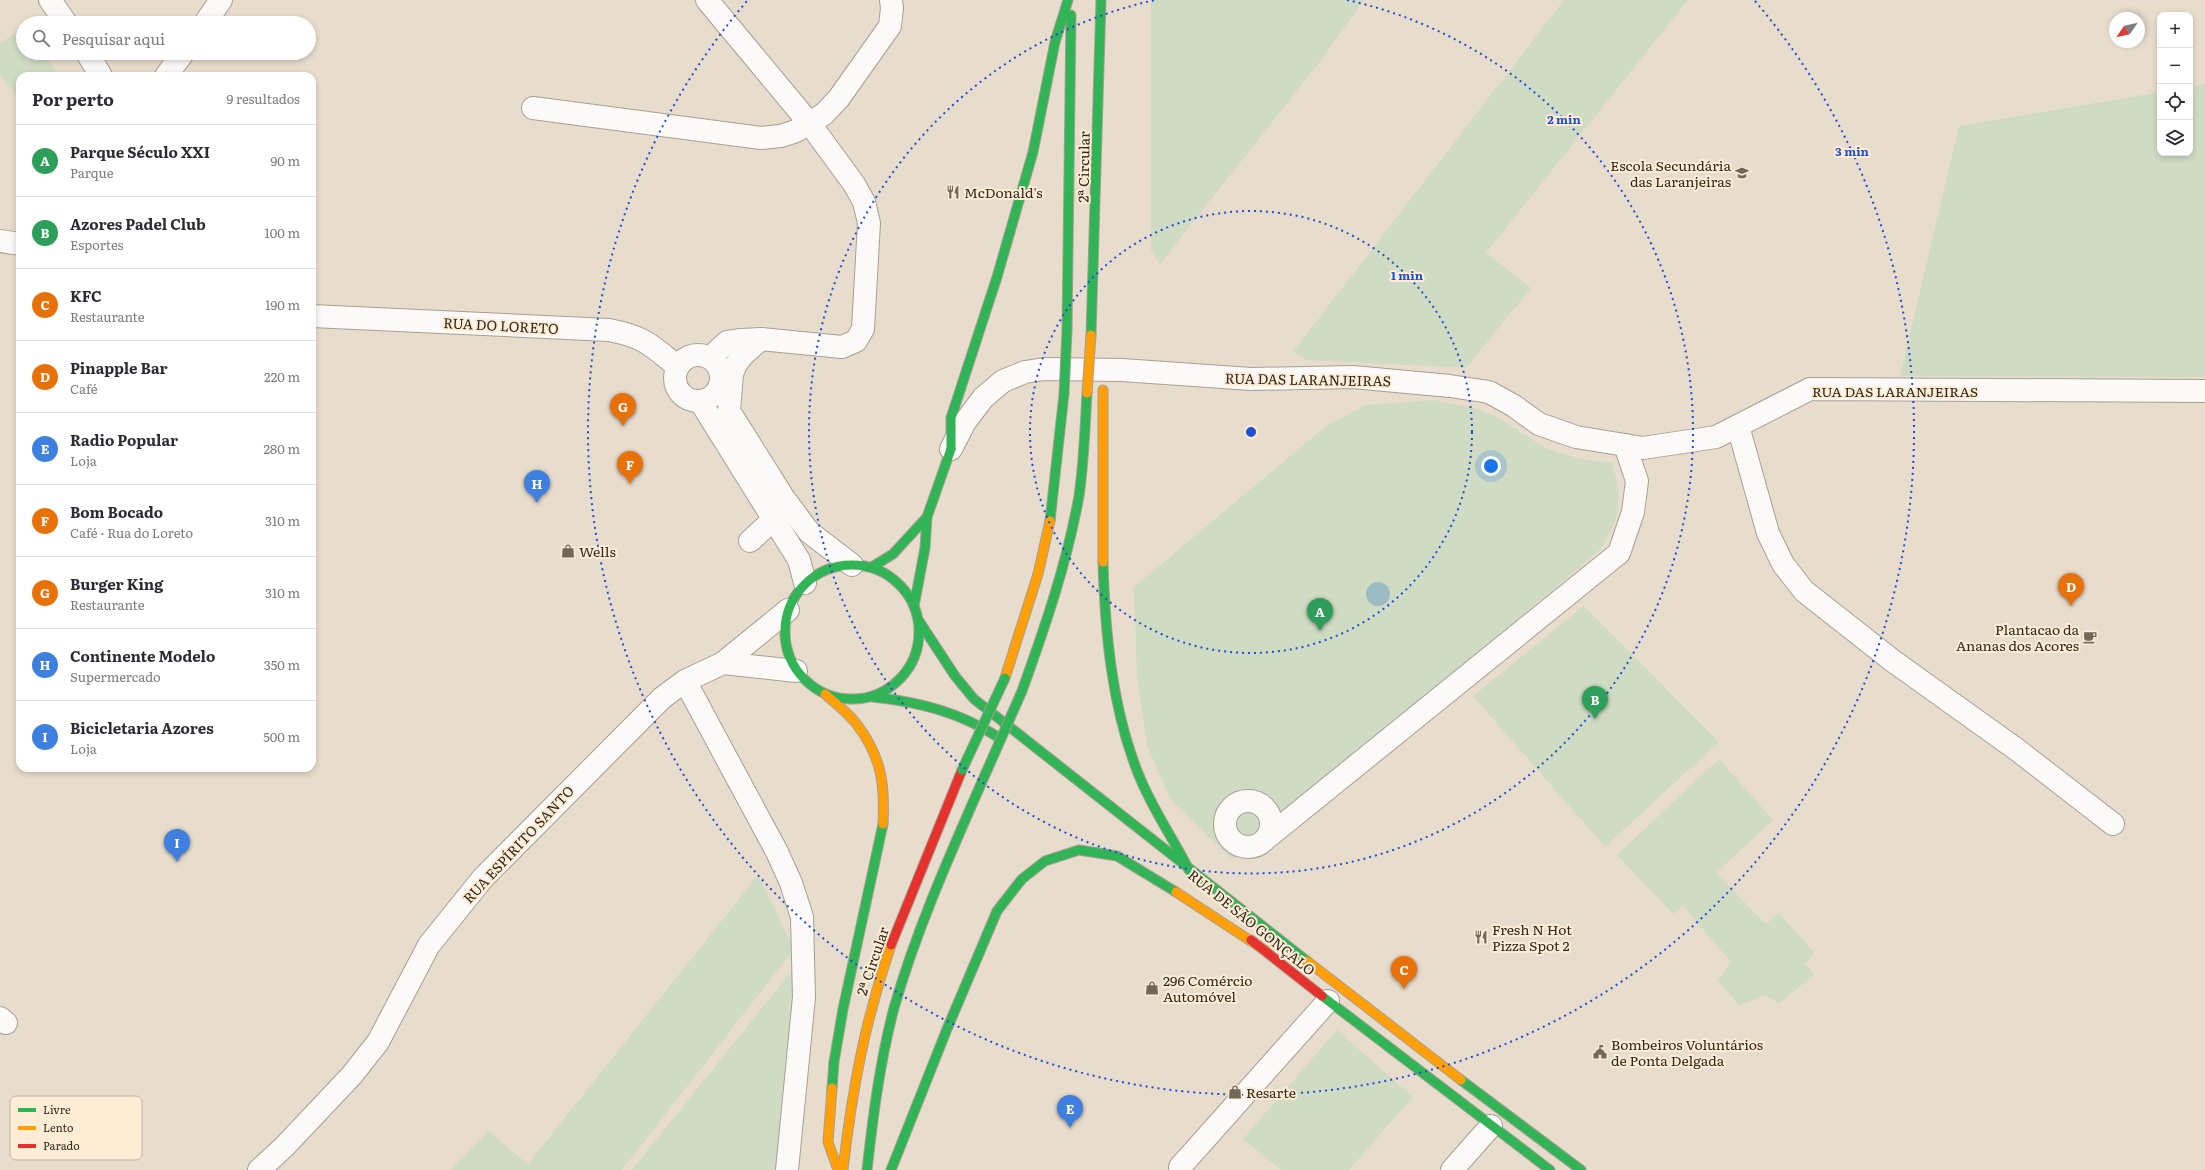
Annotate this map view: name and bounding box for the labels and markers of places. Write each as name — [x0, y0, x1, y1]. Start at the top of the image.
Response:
place label: Escola Secundária das Laranjeiras — [1610, 155, 1731, 191]
school or university icon: Escola Secundária das Laranjeiras — [1734, 165, 1750, 181]
place label: McDonald's — [964, 182, 1043, 202]
restaurant icon: McDonald's — [945, 184, 961, 200]
pin: G — [610, 393, 636, 426]
centre of rings — [1244, 425, 1258, 439]
pin: F — [617, 451, 643, 484]
pin: H — [524, 470, 550, 503]
place label: Wells — [579, 541, 616, 561]
shop icon: Wells — [560, 543, 576, 559]
pin: D — [2058, 573, 2084, 606]
pin: A — [1307, 598, 1333, 631]
place label: Plantacao da Ananas dos Acores — [1956, 619, 2079, 655]
cafe icon: Plantacao da Ananas dos Acores — [2082, 629, 2098, 645]
pin: B — [1582, 686, 1608, 719]
pin: I — [164, 829, 190, 862]
place label: Fresh N Hot Pizza Spot 2 — [1492, 919, 1572, 955]
restaurant icon: Fresh N Hot Pizza Spot 2 — [1473, 929, 1489, 945]
pin: C — [1391, 956, 1417, 989]
place label: 296 Comércio Automóvel — [1163, 970, 1253, 1006]
shop icon: 296 Comércio Automóvel — [1144, 980, 1160, 996]
place label: Bombeiros Voluntários de Ponta Delgada — [1611, 1034, 1763, 1070]
public building icon: Bombeiros Voluntários de Ponta Delgada — [1592, 1044, 1608, 1060]
place label: Resarte — [1246, 1082, 1296, 1102]
shop icon: Resarte — [1227, 1084, 1243, 1100]
pin: E — [1057, 1095, 1083, 1128]

